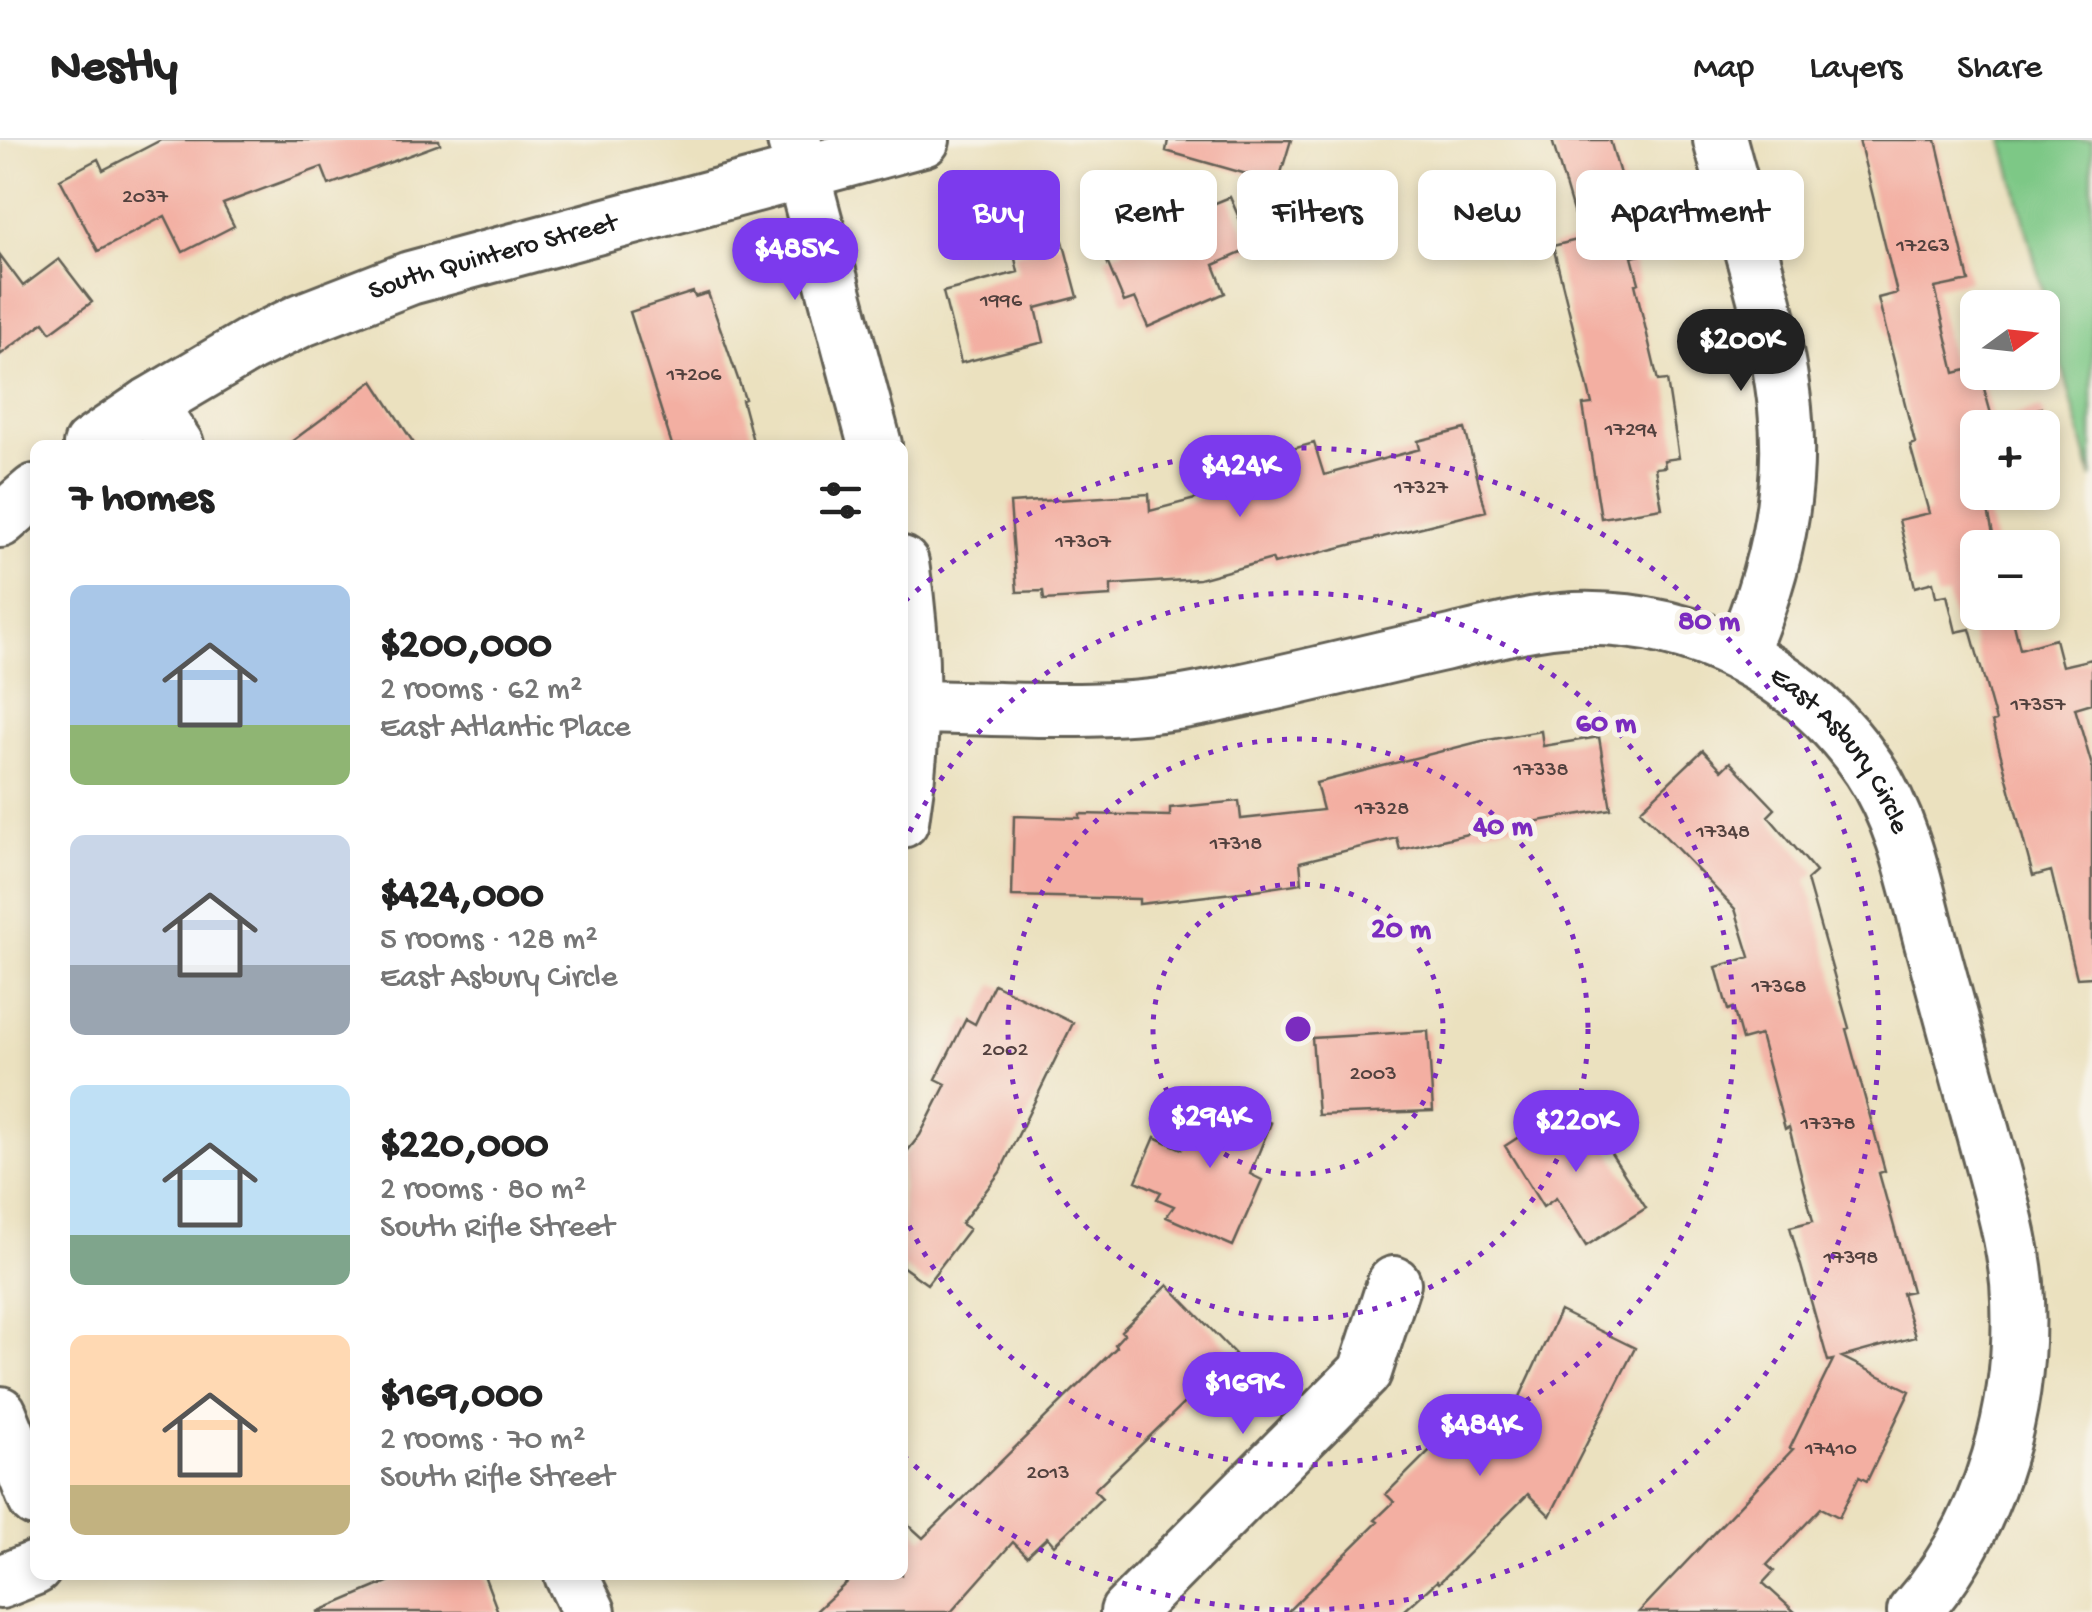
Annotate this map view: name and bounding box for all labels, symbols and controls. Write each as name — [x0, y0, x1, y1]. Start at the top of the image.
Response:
text: Nestly — [50, 41, 178, 98]
text: Map — [1693, 49, 1754, 90]
text: Layers — [1809, 49, 1902, 90]
text: Share — [1957, 49, 2042, 90]
chip: Buy — [938, 170, 1060, 260]
chip: Rent — [1080, 170, 1217, 260]
chip: Filters — [1237, 170, 1398, 260]
chip: New — [1418, 170, 1556, 260]
chip: Apartment — [1576, 170, 1804, 260]
house number: 2037 — [122, 185, 169, 211]
street label: South Quintero Street — [364, 206, 623, 309]
pin: $485K — [725, 218, 865, 303]
text: $485K — [754, 231, 836, 269]
house number: 17263 — [1895, 234, 1950, 260]
house number: 1996 — [979, 289, 1023, 315]
north arrow — [1960, 290, 2060, 390]
map controls — [1960, 290, 2060, 630]
pin: $200K — [1671, 309, 1811, 394]
text: $200K — [1699, 322, 1783, 360]
house number: 17206 — [666, 363, 722, 389]
button: + — [1960, 410, 2060, 510]
house number: 17294 — [1604, 418, 1658, 444]
pin: $424K — [1170, 435, 1310, 520]
text: $424K — [1201, 448, 1279, 486]
icon: filters — [813, 473, 868, 528]
text: 7 homes — [70, 476, 213, 525]
house number: 17327 — [1393, 476, 1449, 502]
house number: 17307 — [1054, 530, 1111, 556]
button: − — [1960, 530, 2060, 630]
text: 80 m — [1678, 606, 1741, 641]
text: $200,000 — [380, 623, 552, 672]
icon: home — [150, 625, 270, 745]
street label: East Asbury Circle — [1763, 660, 1916, 839]
text: 2 rooms · 62 m² — [380, 672, 582, 710]
house number: 17357 — [2010, 693, 2066, 719]
text: 60 m — [1576, 708, 1637, 743]
text: East Atlantic Place — [380, 710, 630, 748]
house number: 17338 — [1512, 758, 1569, 784]
house number: 17328 — [1354, 797, 1409, 823]
text: 40 m — [1472, 811, 1534, 846]
house number: 17348 — [1695, 820, 1750, 846]
house number: 17318 — [1209, 832, 1262, 858]
text: $424,000 — [380, 873, 544, 922]
icon: home — [150, 875, 270, 995]
text: 20 m — [1371, 914, 1432, 949]
text: 5 rooms · 128 m² — [380, 922, 598, 960]
text: East Asbury Circle — [380, 960, 617, 998]
house number: 17368 — [1751, 975, 1806, 1001]
centre of rings — [1280, 1011, 1316, 1047]
house number: 2002 — [982, 1038, 1028, 1064]
house number: 2003 — [1349, 1062, 1397, 1088]
pin: $294K — [1140, 1086, 1280, 1171]
pin: $220K — [1506, 1090, 1646, 1175]
text: $294K — [1171, 1099, 1249, 1137]
text: $220K — [1535, 1103, 1617, 1141]
house number: 17378 — [1799, 1112, 1856, 1138]
text: $220,000 — [380, 1123, 549, 1172]
icon: home — [150, 1125, 270, 1245]
text: 2 rooms · 80 m² — [380, 1172, 586, 1210]
text: South Rifle Street — [380, 1210, 614, 1248]
house number: 17398 — [1823, 1246, 1878, 1272]
pin: $169K — [1173, 1352, 1313, 1437]
text: $169K — [1204, 1365, 1282, 1403]
text: $169,000 — [380, 1373, 543, 1422]
icon: home — [150, 1375, 270, 1495]
pin: $484K — [1410, 1394, 1550, 1479]
text: $484K — [1440, 1407, 1520, 1445]
text: 2 rooms · 70 m² — [380, 1422, 585, 1460]
house number: 17410 — [1804, 1437, 1857, 1463]
text: South Rifle Street — [380, 1460, 614, 1498]
house number: 2013 — [1026, 1461, 1070, 1487]

